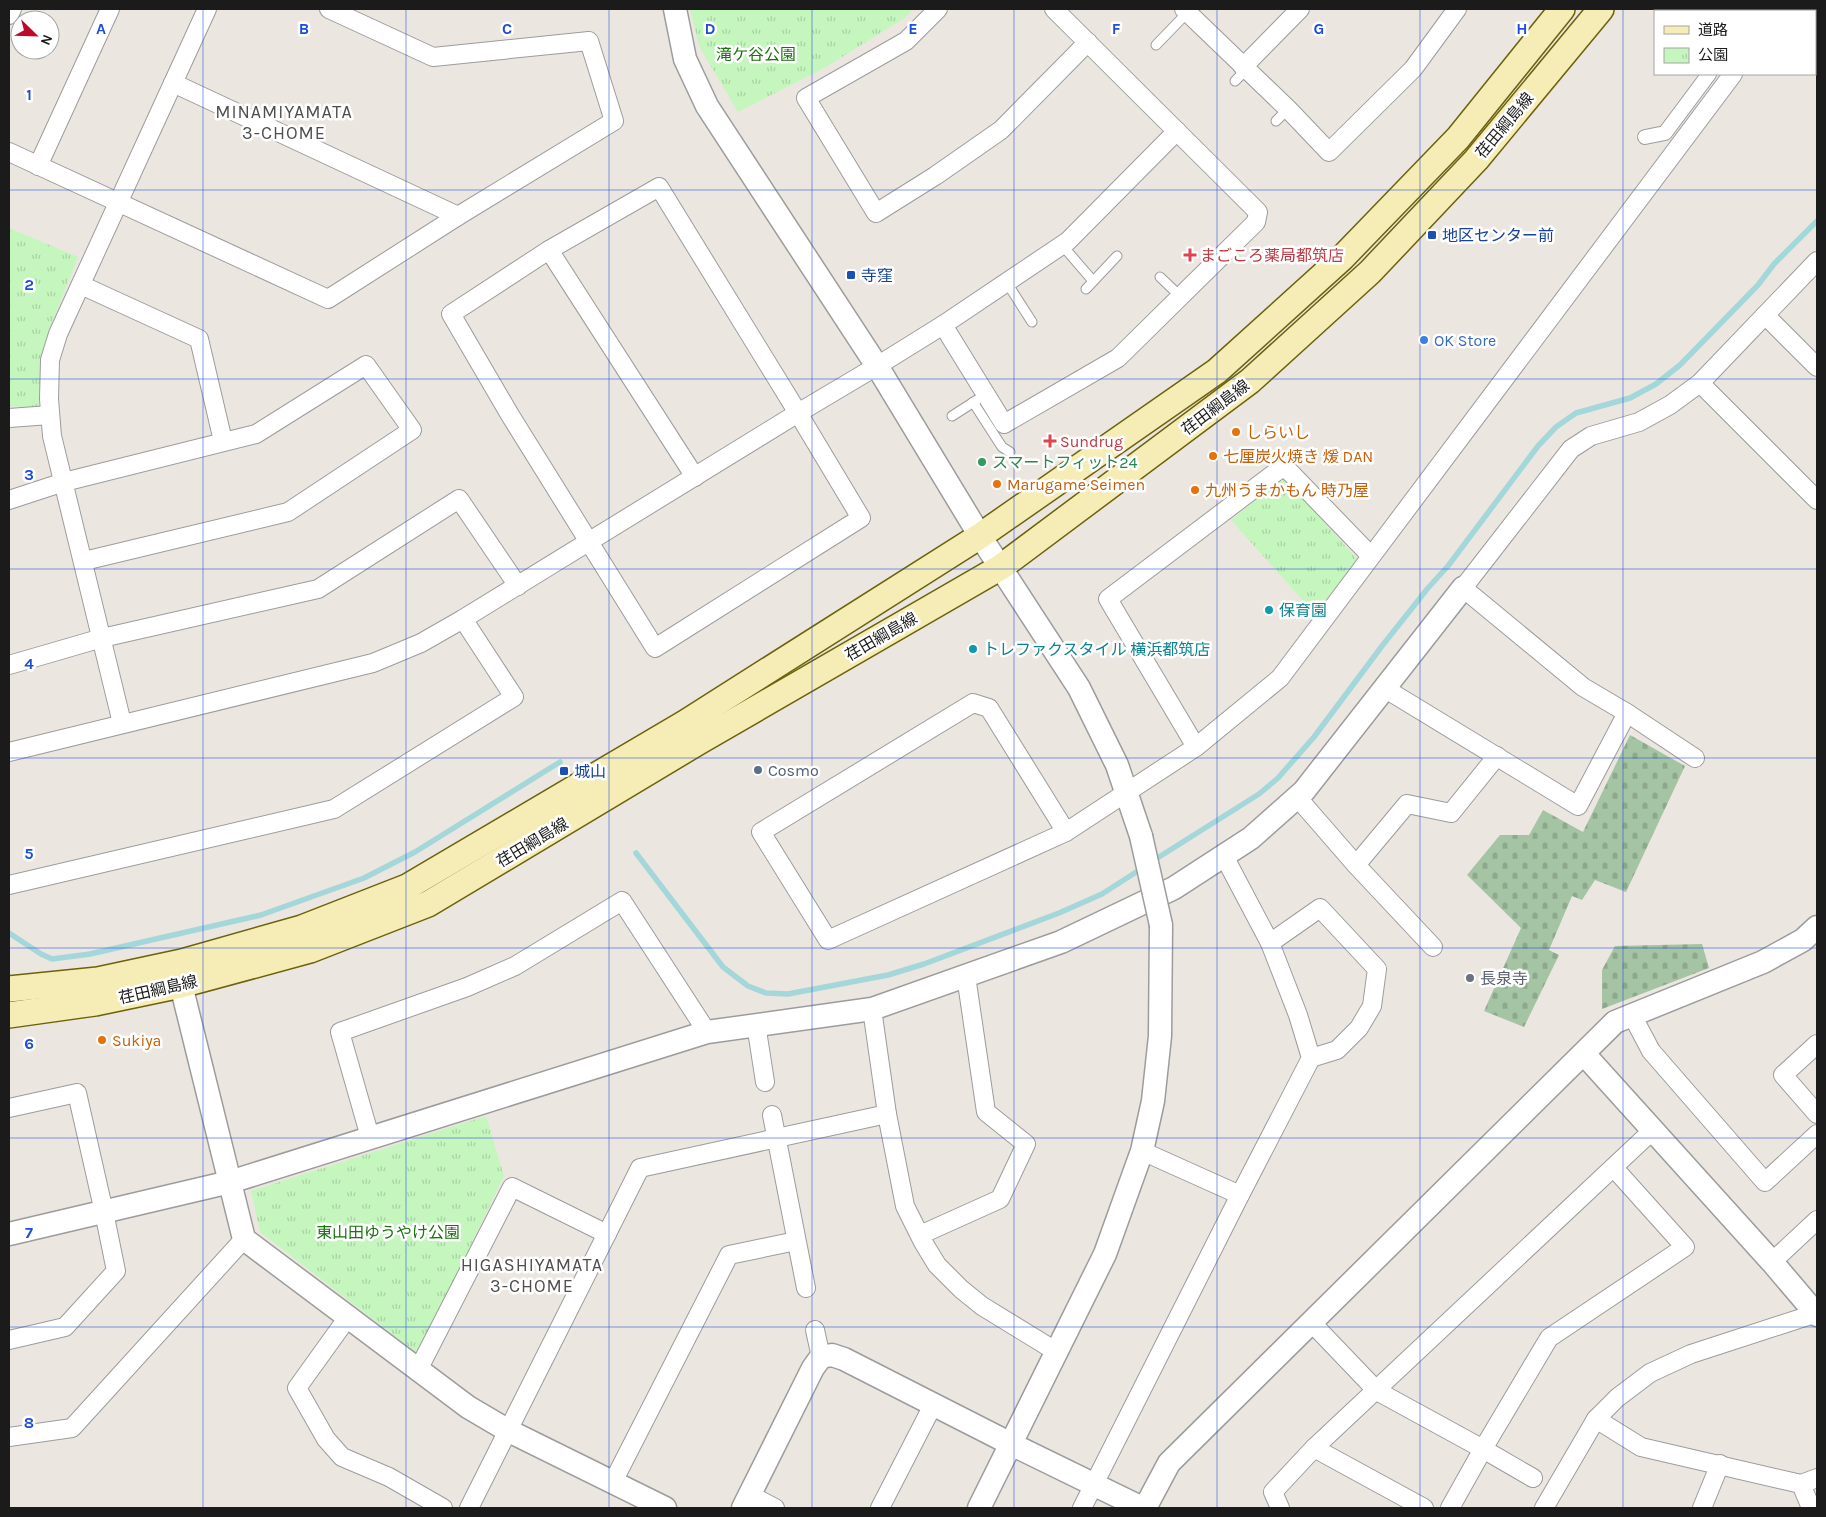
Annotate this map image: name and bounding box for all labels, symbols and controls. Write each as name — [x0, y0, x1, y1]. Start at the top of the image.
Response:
north arrow — [10, 10, 60, 60]
legend — [1654, 10, 1816, 75]
text: A — [96, 19, 106, 38]
text: B — [299, 19, 309, 38]
text: C — [502, 19, 512, 38]
text: D — [705, 19, 716, 38]
text: E — [908, 19, 918, 38]
text: F — [1112, 19, 1121, 38]
text: G — [1314, 19, 1324, 38]
text: H — [1516, 19, 1528, 38]
text: 道路 — [1698, 21, 1728, 39]
text: N — [37, 32, 56, 48]
park label: 滝ケ谷公園 — [716, 45, 796, 64]
text: 公園 — [1698, 46, 1728, 64]
text: 1 — [26, 85, 32, 104]
street label: 荏田綱島線 — [1471, 89, 1537, 162]
district label: MINAMIYAMATA 3-CHOME — [215, 101, 353, 144]
place label: 地区センター前 — [1442, 226, 1554, 245]
marker: 地区センター前 — [1426, 229, 1438, 241]
place label: まごころ薬局都筑店 — [1200, 246, 1344, 265]
marker: まごころ薬局都筑店 — [1184, 249, 1196, 261]
place label: 寺窪 — [861, 266, 893, 285]
marker: 寺窪 — [845, 269, 857, 281]
text: 2 — [24, 275, 34, 294]
place label: OK Store — [1434, 331, 1496, 350]
marker: OK Store — [1418, 334, 1430, 346]
street label: 荏田綱島線 — [1178, 376, 1253, 439]
place label: しらいし — [1246, 423, 1310, 442]
marker: しらいし — [1230, 426, 1242, 438]
place label: Sundrug — [1060, 432, 1123, 451]
marker: Sundrug — [1044, 435, 1056, 447]
place label: 七厘炭火焼き 煖 DAN — [1223, 447, 1373, 466]
marker: 七厘炭火焼き 煖 DAN — [1207, 450, 1219, 462]
place label: スマートフィット24 — [992, 453, 1137, 472]
marker: スマートフィット24 — [976, 456, 988, 468]
text: 3 — [24, 465, 34, 484]
place label: Marugame Seimen — [1007, 475, 1145, 494]
marker: Marugame Seimen — [991, 478, 1003, 490]
place label: 九州うまかもん 時乃屋 — [1205, 481, 1369, 500]
marker: 九州うまかもん 時乃屋 — [1189, 484, 1201, 496]
place label: 保育園 — [1279, 601, 1327, 620]
marker: 保育園 — [1263, 604, 1275, 616]
street label: 荏田綱島線 — [842, 608, 921, 665]
place label: トレファクスタイル 横浜都筑店 — [983, 640, 1210, 659]
marker: トレファクスタイル 横浜都筑店 — [967, 643, 979, 655]
text: 4 — [24, 654, 34, 673]
place label: Cosmo — [768, 761, 819, 780]
place label: 城山 — [574, 762, 606, 781]
marker: Cosmo — [752, 764, 764, 776]
marker: 城山 — [558, 765, 570, 777]
street label: 荏田綱島線 — [493, 814, 571, 871]
text: 5 — [24, 844, 34, 863]
place label: 長泉寺 — [1480, 969, 1528, 988]
street label: 荏田綱島線 — [117, 971, 199, 1008]
marker: 長泉寺 — [1464, 972, 1476, 984]
place label: Sukiya — [112, 1031, 161, 1050]
text: 6 — [24, 1034, 34, 1053]
marker: Sukiya — [96, 1034, 108, 1046]
text: 7 — [25, 1223, 33, 1242]
park label: 東山田ゆうやけ公園 — [316, 1223, 460, 1242]
district label: HIGASHIYAMATA 3-CHOME — [461, 1254, 603, 1297]
text: 8 — [24, 1413, 34, 1432]

